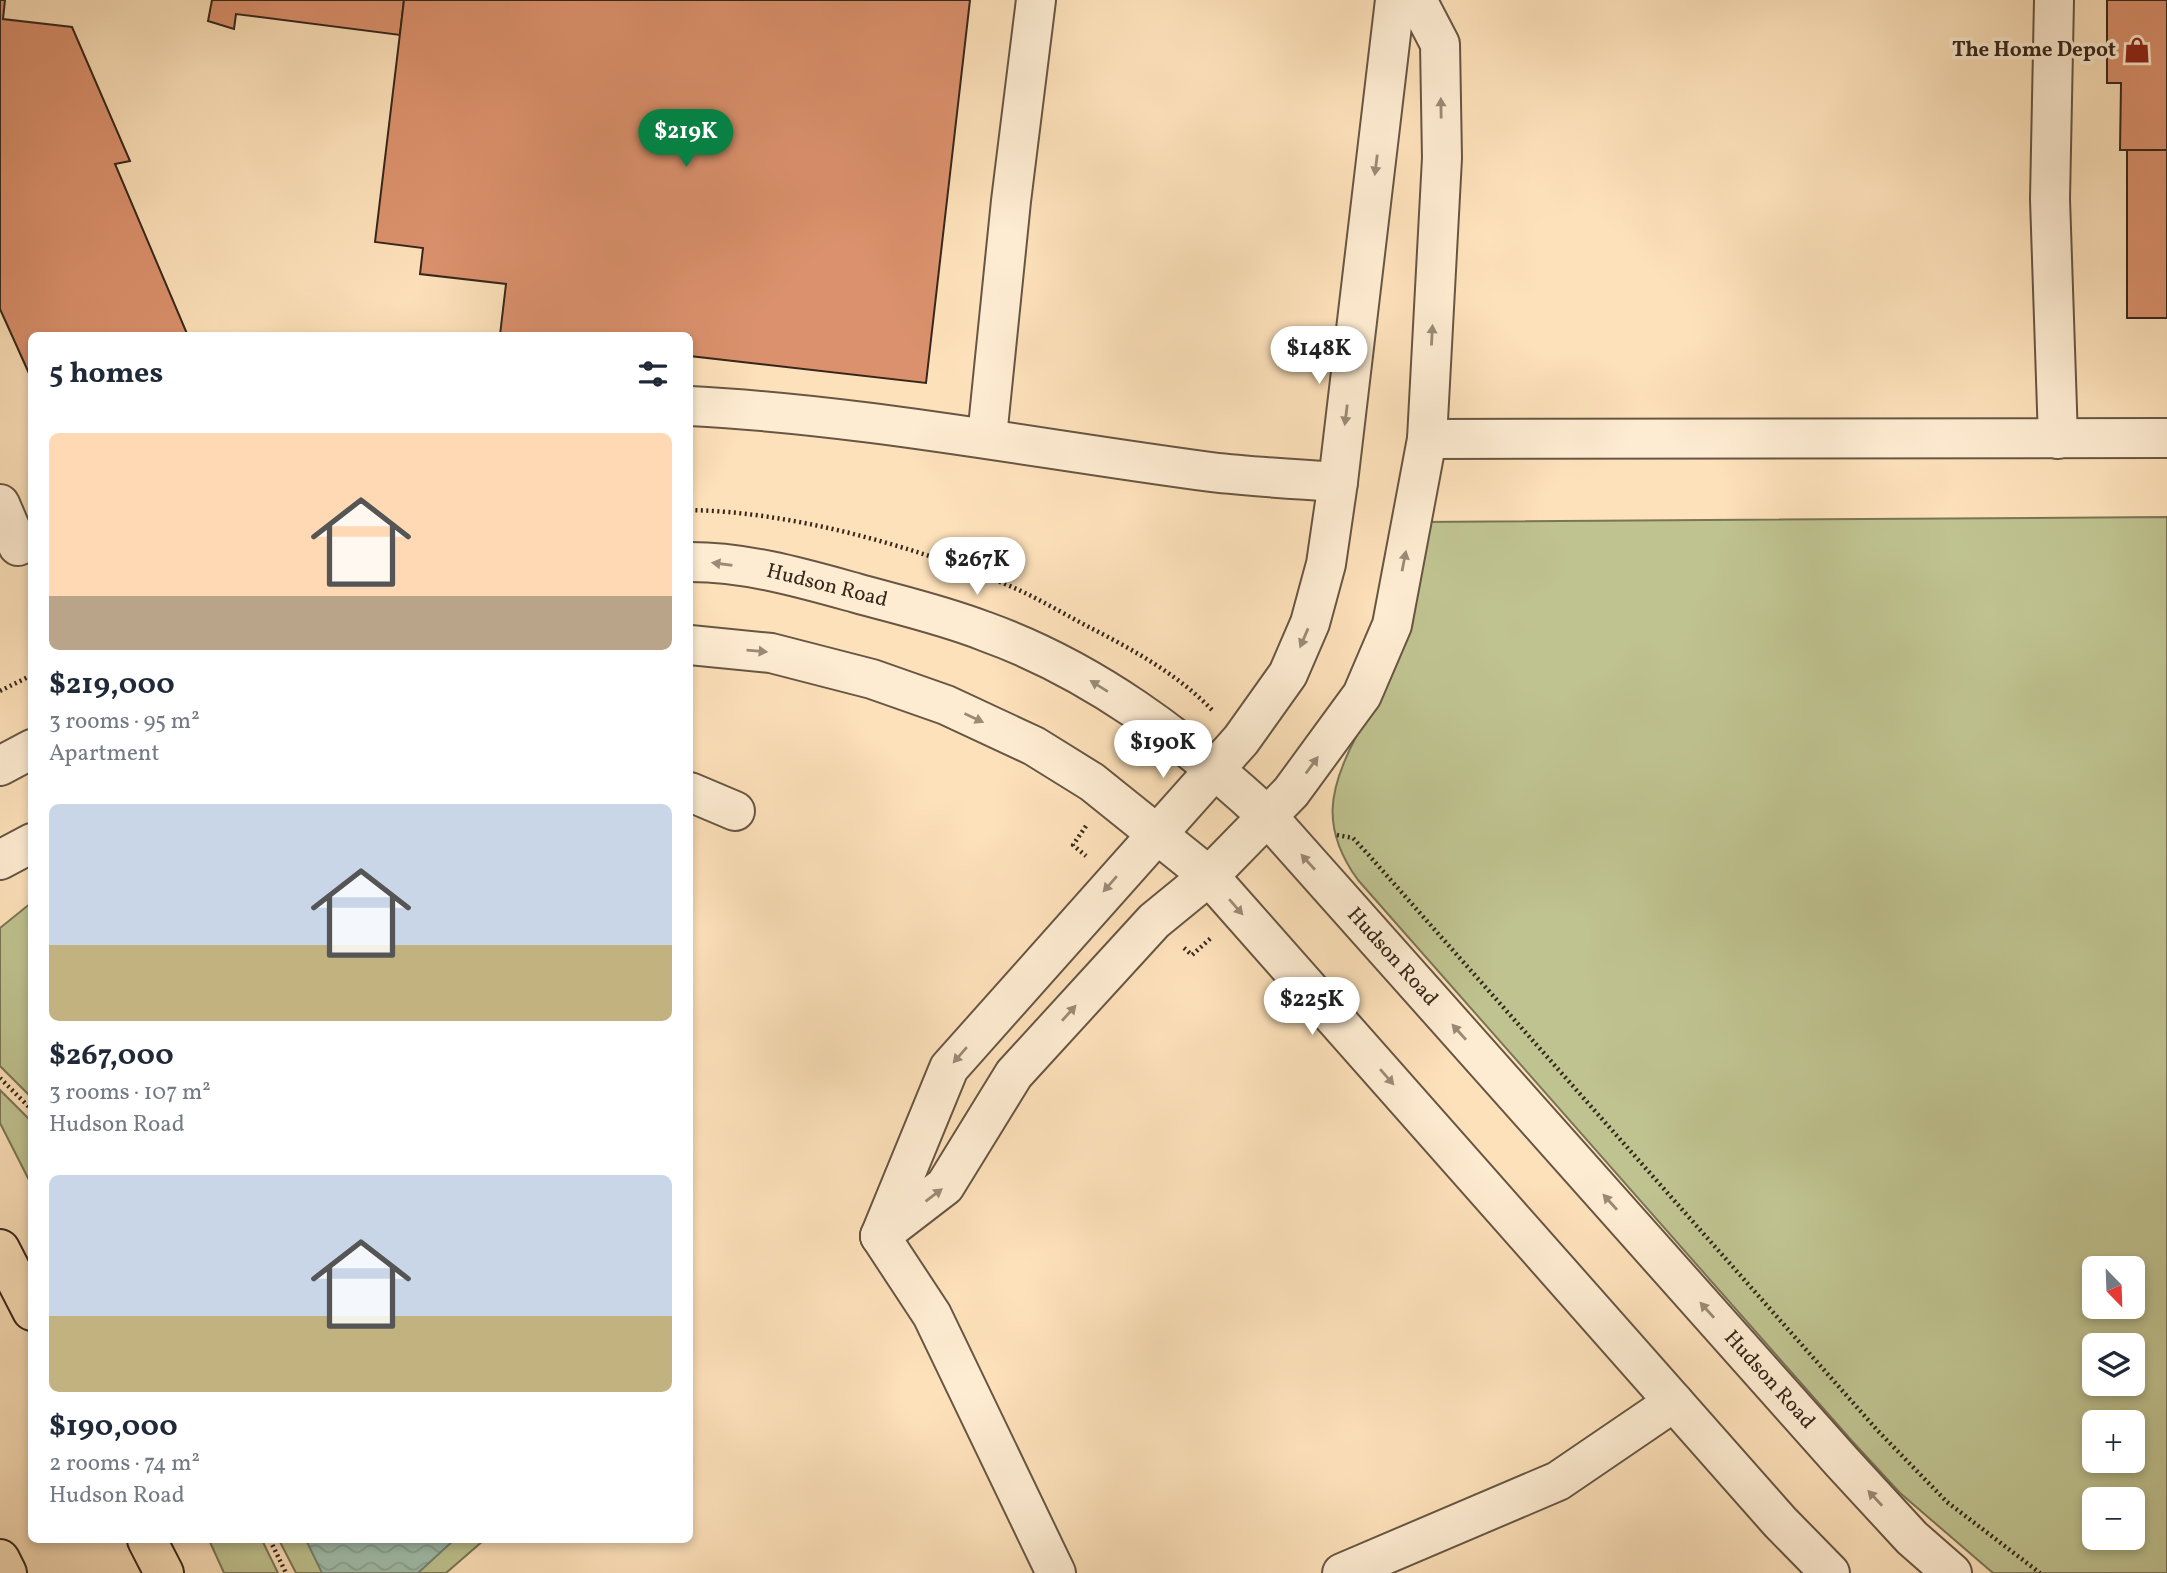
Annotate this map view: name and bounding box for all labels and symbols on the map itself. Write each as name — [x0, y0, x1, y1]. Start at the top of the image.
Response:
shop icon: The Home Depot — [2122, 35, 2152, 65]
place label: The Home Depot — [1952, 36, 2116, 65]
one-way arrow — [1436, 97, 1447, 119]
pin: $219K — [637, 110, 735, 169]
one-way arrow — [1370, 154, 1381, 176]
one-way arrow — [1427, 324, 1438, 346]
pin: $148K — [1270, 326, 1368, 386]
one-way arrow — [1340, 404, 1351, 426]
pin: $267K — [928, 538, 1026, 597]
one-way arrow — [1399, 550, 1410, 572]
street label: Hudson Road — [763, 557, 891, 615]
one-way arrow — [711, 558, 733, 569]
one-way arrow — [1298, 628, 1310, 648]
one-way arrow — [747, 646, 769, 657]
one-way arrow — [1090, 679, 1109, 692]
one-way arrow — [964, 712, 984, 724]
pin: $190K — [1114, 720, 1212, 780]
one-way arrow — [1304, 756, 1319, 774]
one-way arrow — [1300, 853, 1316, 871]
one-way arrow — [1102, 875, 1118, 893]
one-way arrow — [1228, 898, 1244, 915]
street label: Hudson Road — [1340, 901, 1444, 1013]
pin: $225K — [1263, 978, 1361, 1037]
one-way arrow — [1061, 1004, 1077, 1022]
one-way arrow — [1451, 1023, 1467, 1041]
one-way arrow — [952, 1046, 968, 1064]
one-way arrow — [1379, 1068, 1395, 1086]
one-way arrow — [925, 1188, 943, 1202]
one-way arrow — [1603, 1193, 1618, 1210]
north arrow — [2082, 1256, 2146, 1320]
one-way arrow — [1700, 1302, 1715, 1319]
street label: Hudson Road — [1717, 1324, 1821, 1436]
one-way arrow — [1867, 1489, 1883, 1507]

